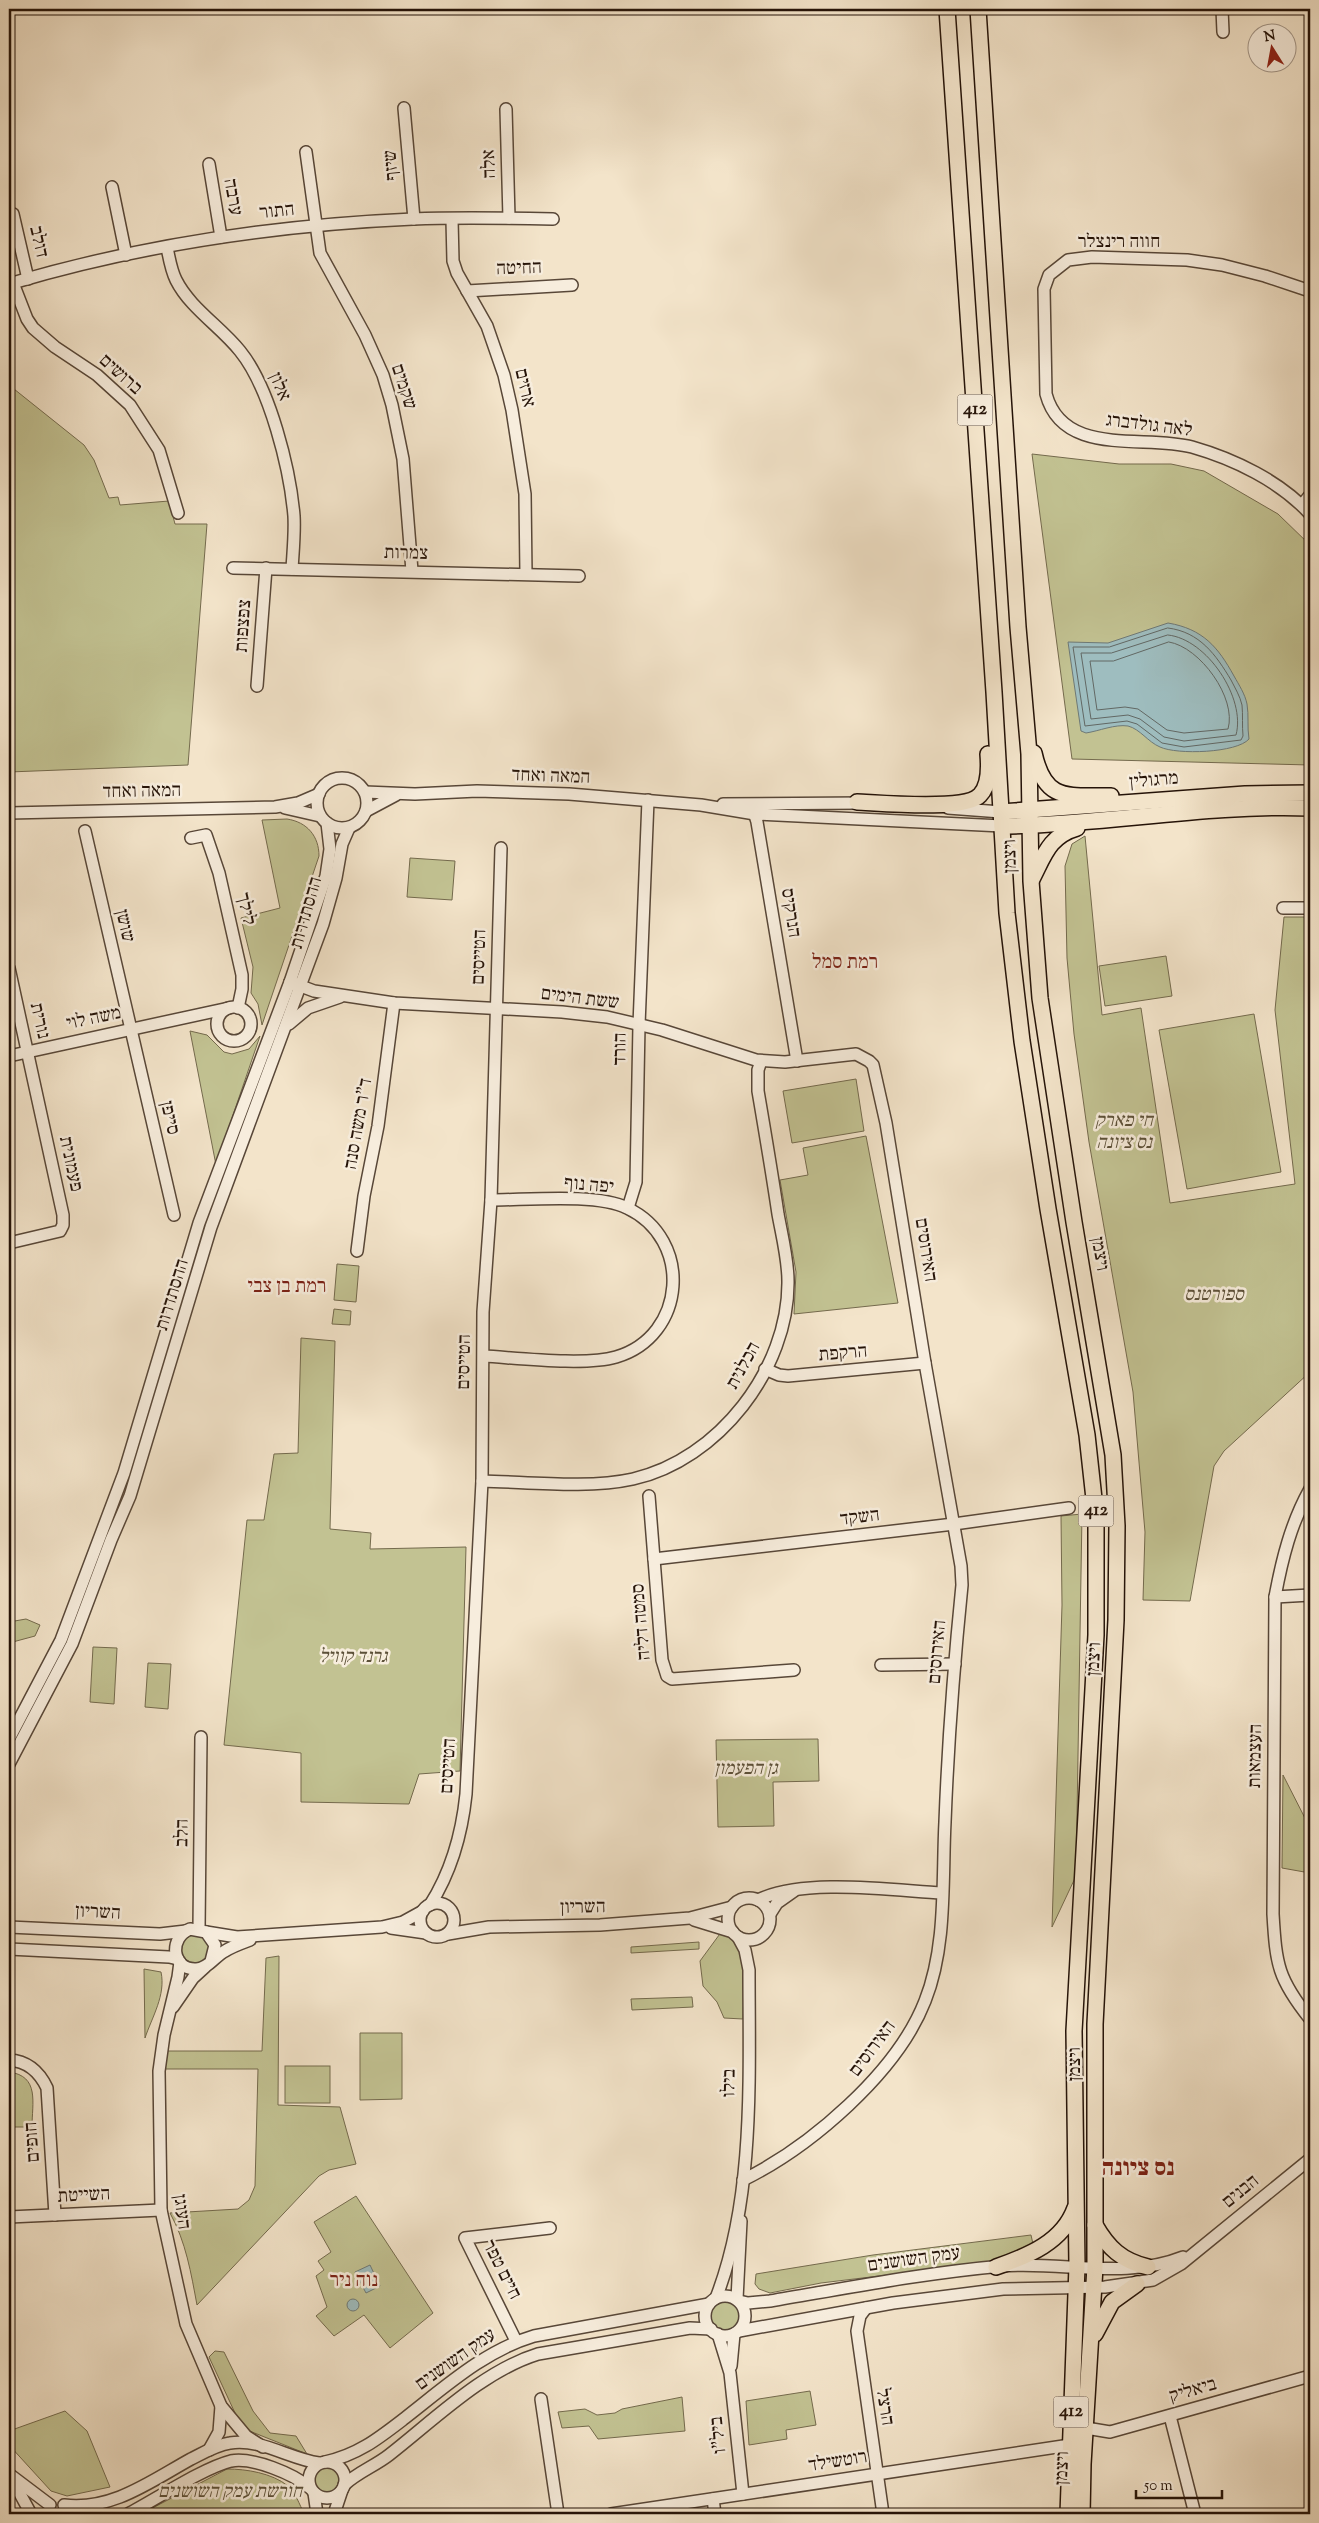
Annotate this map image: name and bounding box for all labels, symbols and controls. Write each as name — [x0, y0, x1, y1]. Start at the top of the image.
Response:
north arrow — [1246, 22, 1296, 72]
text: N — [1263, 26, 1277, 48]
street label: שיזף — [377, 149, 407, 181]
street label: אלה — [476, 149, 504, 179]
street label: ערבה — [215, 176, 249, 218]
street label: התור — [258, 197, 296, 227]
street label: דולב — [21, 223, 55, 261]
street label: חווה רינצלר — [1078, 229, 1160, 256]
street label: החיטה — [496, 255, 542, 283]
street label: ברושים — [92, 348, 148, 402]
street label: שקמים — [383, 361, 423, 413]
street label: ארזים — [506, 366, 542, 410]
street label: אלון — [261, 369, 297, 405]
road number: 412 — [958, 394, 992, 426]
street label: לאה גולדברג — [1104, 407, 1194, 445]
street label: צמרות — [384, 540, 428, 568]
street label: צפצפות — [229, 599, 259, 653]
street label: המאה ואחד — [511, 762, 591, 792]
street label: מרגולין — [1128, 765, 1180, 797]
street label: המאה ואחד — [102, 778, 182, 806]
street label: ויצמן — [997, 839, 1025, 873]
street label: ההסתדרות — [284, 874, 330, 952]
street label: הנרקיס — [773, 886, 807, 940]
street label: לילך — [228, 890, 262, 928]
street label: שושן — [107, 907, 141, 945]
street label: הטייסים — [466, 929, 494, 985]
district label: רמת סמל — [812, 949, 878, 978]
street label: ששת הימים — [539, 981, 621, 1017]
street label: נורית — [22, 1000, 56, 1042]
street label: משה לוי — [64, 1000, 124, 1038]
street label: הורד — [607, 1032, 635, 1066]
street label: ד"ר משה סנה — [338, 1076, 380, 1172]
street label: סייפן — [152, 1098, 186, 1138]
park label: חי פארק נס ציונה — [1095, 1108, 1155, 1157]
street label: פעמונית — [51, 1134, 89, 1194]
street label: יפה נוף — [563, 1170, 615, 1202]
street label: האירוסים — [907, 1216, 943, 1284]
street label: ויצמן — [1083, 1235, 1115, 1273]
street label: ההסתדרות — [149, 1256, 197, 1334]
district label: רמת בן צבי — [248, 1273, 326, 1302]
park label: ספורטנס — [1184, 1282, 1245, 1309]
street label: הטייסים — [451, 1334, 479, 1390]
street label: הכלנית — [720, 1337, 768, 1395]
street label: הרקפת — [817, 1338, 869, 1370]
road number: 412 — [1078, 1495, 1114, 1526]
street label: השקד — [839, 1502, 881, 1534]
street label: סמטה דליה — [625, 1582, 659, 1662]
street label: האירוסים — [922, 1619, 954, 1685]
street label: ויצמן — [1081, 1641, 1109, 1677]
park label: גרנד קוויל — [319, 1644, 389, 1671]
street label: העצמאות — [1242, 1724, 1270, 1788]
street label: הטייסים — [434, 1738, 464, 1794]
park label: גן הפעמון — [714, 1756, 779, 1783]
street label: הלב — [169, 1819, 197, 1847]
street label: השריון — [560, 1894, 606, 1922]
street label: השריון — [75, 1898, 121, 1928]
street label: האירוסים — [843, 2015, 903, 2083]
street label: ויצמן — [1062, 2047, 1089, 2081]
street label: בילו — [716, 2068, 744, 2098]
street label: חופים — [18, 2121, 48, 2163]
district label: נס ציונה — [1101, 2152, 1175, 2186]
street label: הבנים — [1217, 2169, 1265, 2215]
street label: השייטת — [57, 2181, 111, 2211]
street label: העוגן — [165, 2193, 197, 2231]
street label: חיים טפר — [474, 2235, 528, 2305]
street label: עמק השושנים — [866, 2240, 962, 2280]
district label: נוה ניר — [330, 2267, 378, 2296]
street label: עמק השושנים — [410, 2322, 502, 2398]
street label: ביאליק — [1166, 2371, 1220, 2411]
street label: הרצל — [868, 2386, 900, 2428]
road number: 412 — [1054, 2396, 1088, 2428]
street label: ביל"ו — [704, 2415, 734, 2455]
street label: רוטשילד — [807, 2444, 869, 2480]
street label: ויצמן — [1049, 2451, 1077, 2485]
scale bar — [1136, 2468, 1223, 2500]
text: 50 m — [1143, 2476, 1173, 2497]
park label: חורשת עמק השושנים — [158, 2479, 304, 2506]

